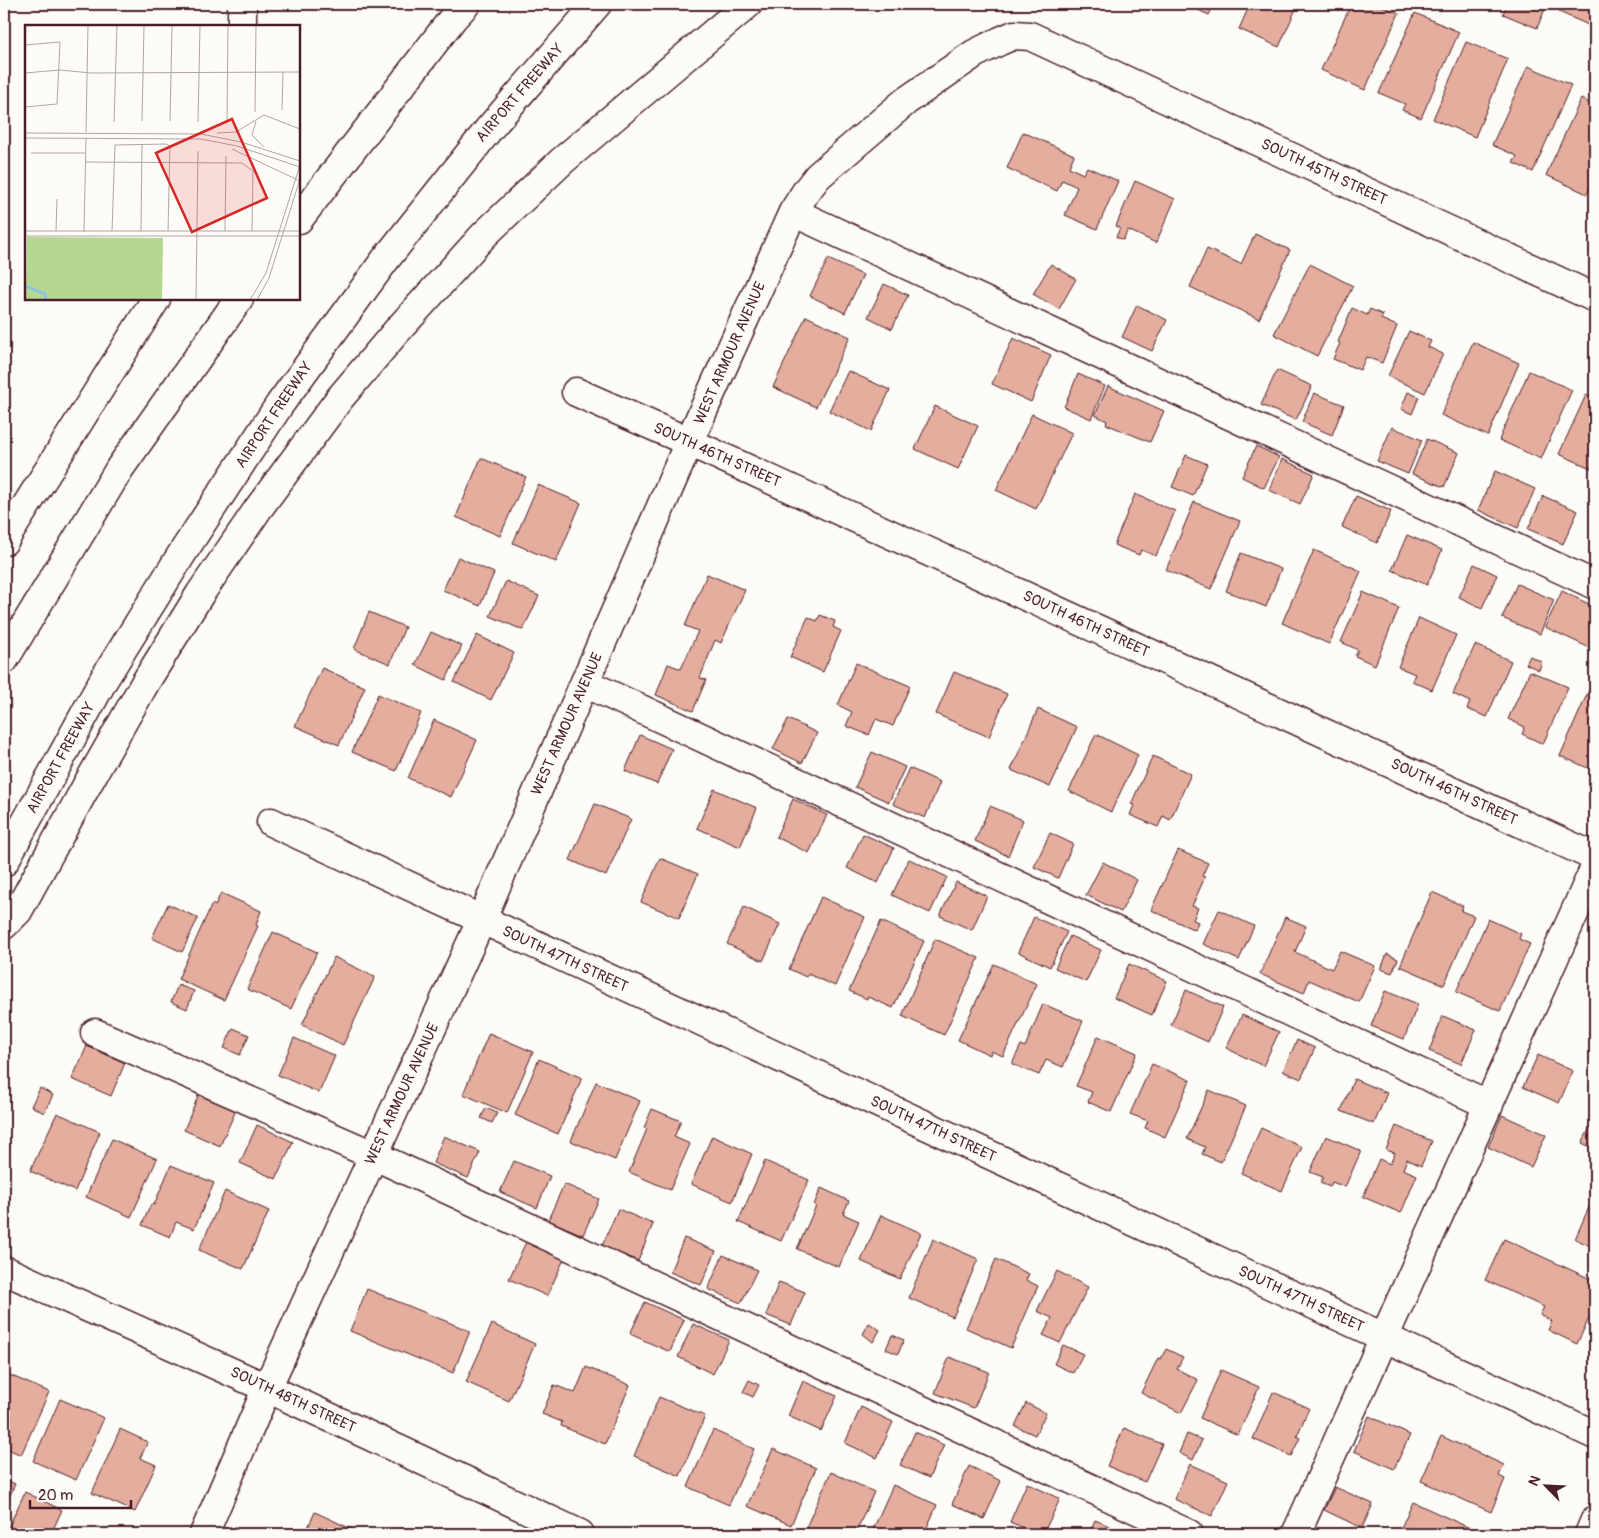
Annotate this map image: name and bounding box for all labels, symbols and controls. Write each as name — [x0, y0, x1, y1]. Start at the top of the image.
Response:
inset map — [25, 25, 300, 300]
street label: AIRPORT FREEWAY — [472, 40, 568, 146]
street label: SOUTH 45TH STREET — [1258, 134, 1390, 210]
street label: WEST ARMOUR AVENUE — [690, 278, 770, 427]
street label: AIRPORT FREEWAY — [231, 358, 317, 472]
street label: SOUTH 46TH STREET — [650, 418, 784, 492]
street label: SOUTH 46TH STREET — [1020, 586, 1152, 662]
street label: WEST ARMOUR AVENUE — [527, 649, 607, 798]
street label: AIRPORT FREEWAY — [23, 699, 100, 817]
street label: SOUTH 46TH STREET — [1388, 754, 1520, 830]
street label: SOUTH 47TH STREET — [499, 922, 631, 996]
street label: WEST ARMOUR AVENUE — [361, 1020, 443, 1168]
street label: SOUTH 47TH STREET — [867, 1092, 999, 1166]
street label: SOUTH 47TH STREET — [1235, 1262, 1367, 1336]
street label: SOUTH 48TH STREET — [227, 1363, 359, 1437]
north arrow — [1522, 1460, 1572, 1510]
text: N — [1525, 1473, 1544, 1489]
scale bar — [30, 1478, 131, 1510]
text: 20 m — [38, 1486, 73, 1505]

